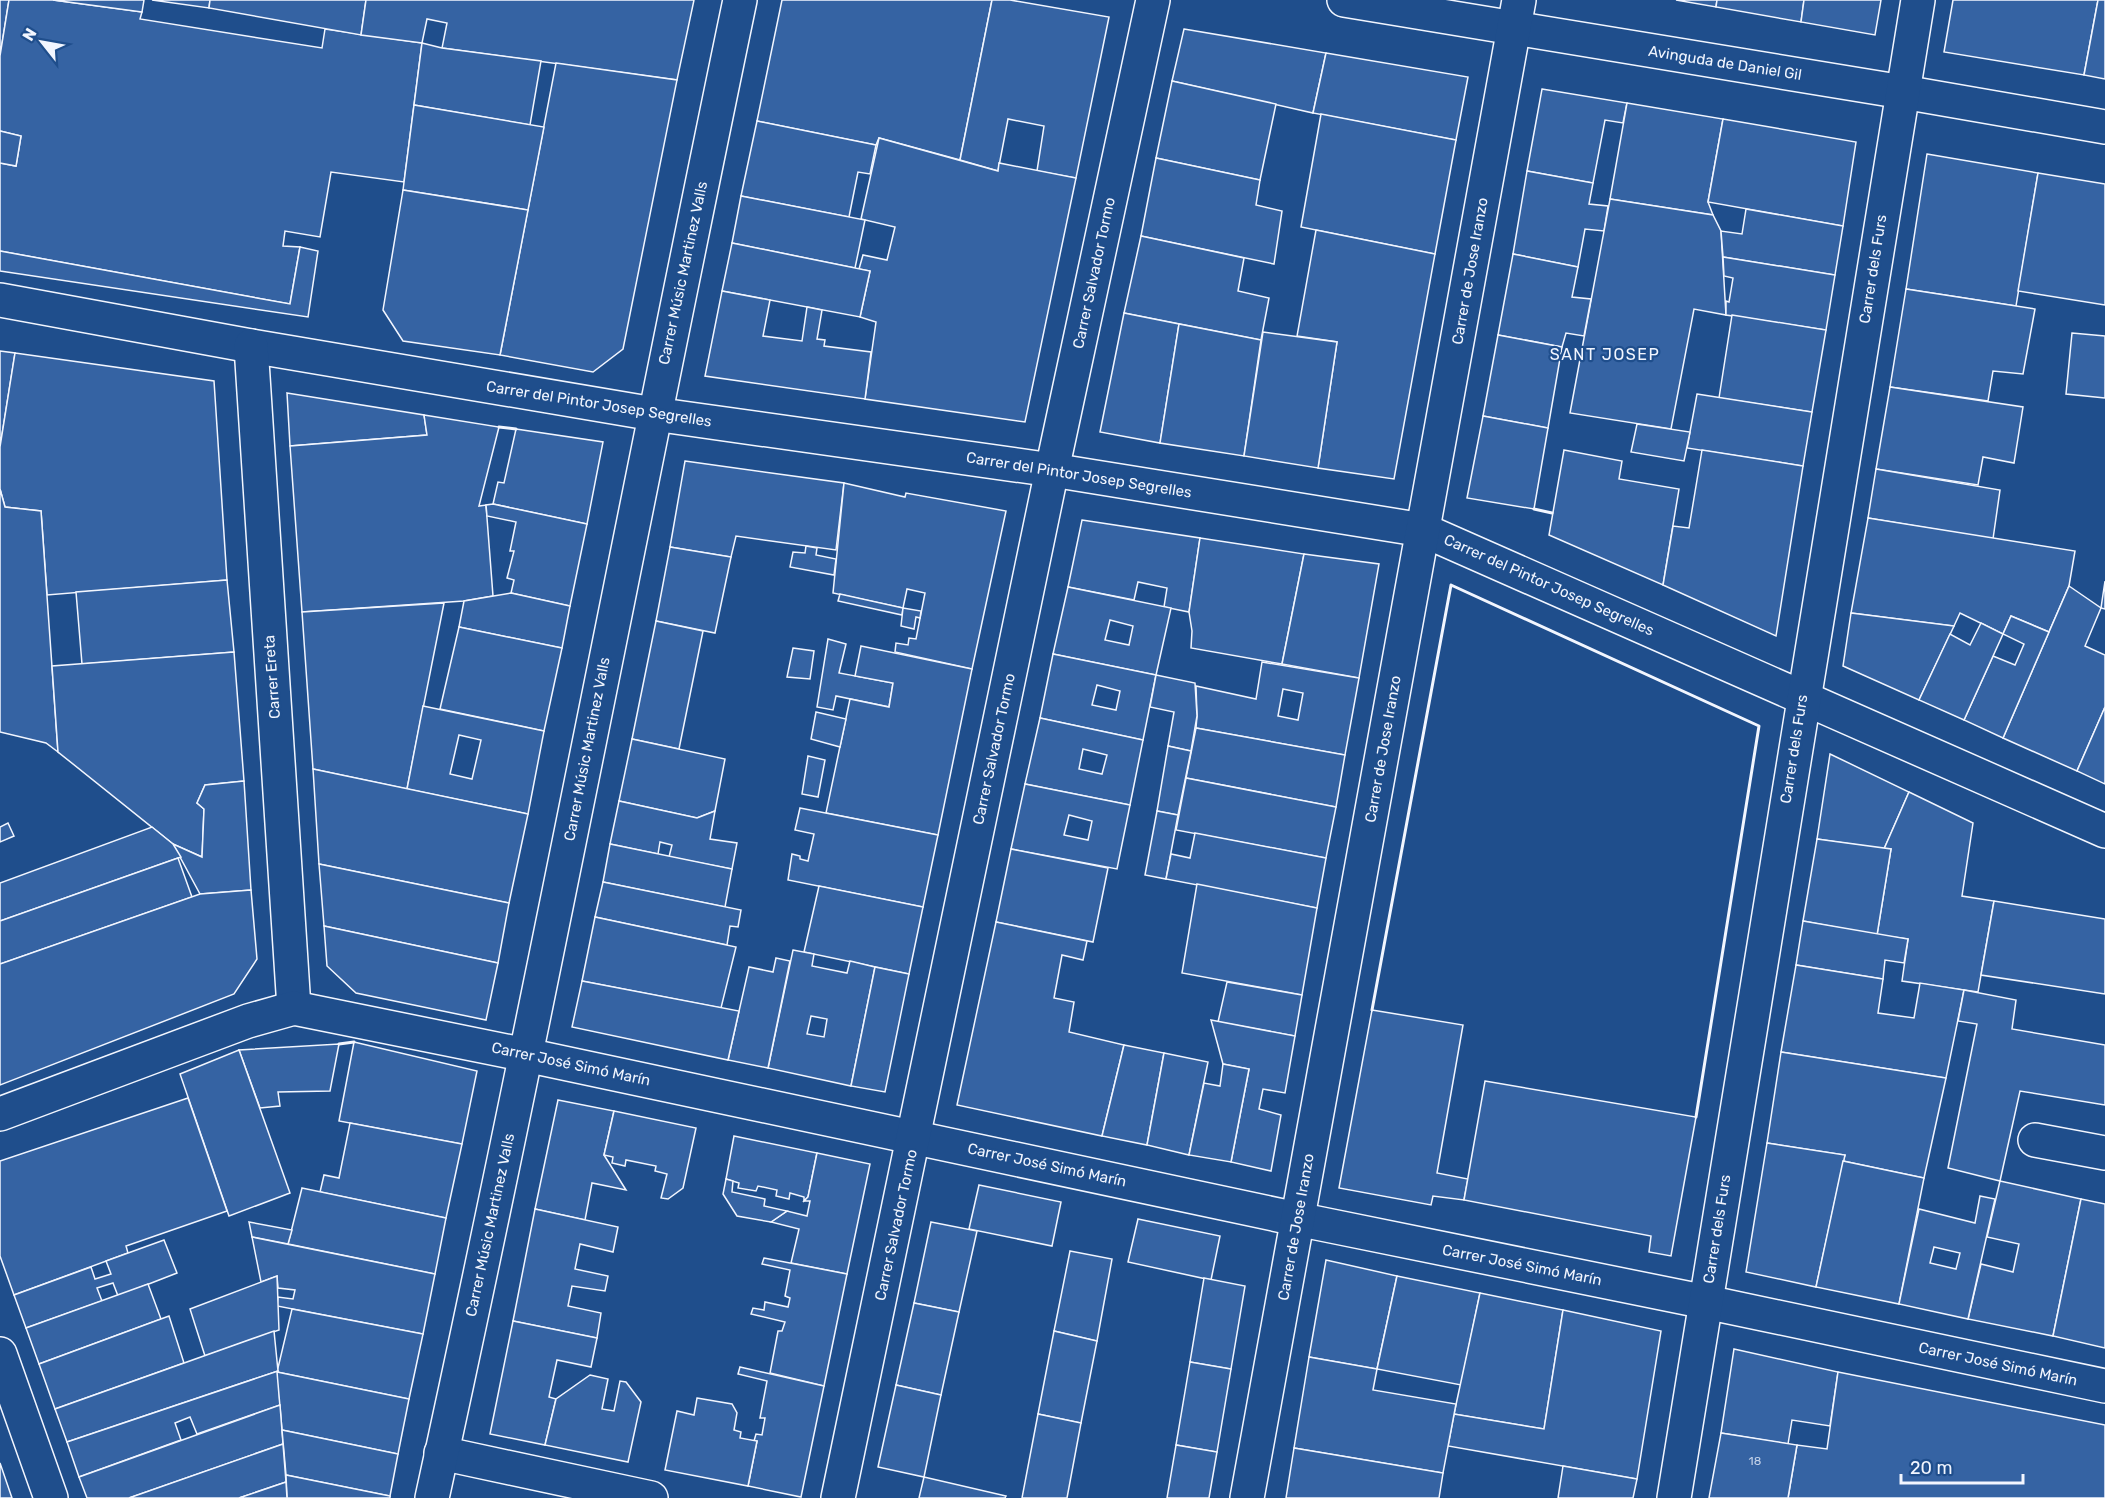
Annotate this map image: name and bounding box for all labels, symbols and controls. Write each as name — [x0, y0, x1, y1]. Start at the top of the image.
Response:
north arrow — [12, 12, 72, 72]
text: N — [18, 25, 41, 44]
street label: Avinguda de Daniel Gil — [1647, 42, 1803, 84]
street label: Carrer Músic Martinez Valls — [655, 179, 711, 366]
street label: Carrer Salvador Tormo — [1069, 196, 1119, 350]
street label: Carrer de Jose Iranzo — [1448, 196, 1492, 346]
street label: Carrer dels Furs — [1855, 213, 1891, 325]
district label: SANT JOSEP — [1550, 345, 1660, 364]
street label: Carrer del Pintor Josep Segrelles — [485, 377, 713, 431]
street label: Carrer del Pintor Josep Segrelles — [965, 448, 1193, 502]
street label: Carrer del Pintor Josep Segrelles — [1441, 530, 1657, 640]
street label: Carrer Ereta — [260, 634, 284, 720]
street label: Carrer Músic Martinez Valls — [560, 655, 614, 843]
street label: Carrer Salvador Tormo — [969, 672, 1019, 826]
street label: Carrer de Jose Iranzo — [1361, 674, 1405, 824]
street label: Carrer dels Furs — [1776, 693, 1812, 805]
street label: Carrer José Simó Marín — [490, 1038, 652, 1090]
street label: Carrer Músic Martinez Valls — [462, 1131, 518, 1318]
street label: Carrer José Simó Marín — [966, 1139, 1128, 1191]
street label: Carrer Salvador Tormo — [871, 1148, 921, 1302]
street label: Carrer de Jose Iranzo — [1274, 1152, 1318, 1302]
street label: Carrer dels Furs — [1699, 1173, 1735, 1285]
street label: Carrer José Simó Marín — [1441, 1241, 1603, 1289]
street label: Carrer José Simó Marín — [1917, 1338, 2079, 1390]
scale bar — [1901, 1447, 2022, 1485]
house number: 18 — [1749, 1454, 1761, 1468]
text: 20 m — [1910, 1457, 1952, 1479]

